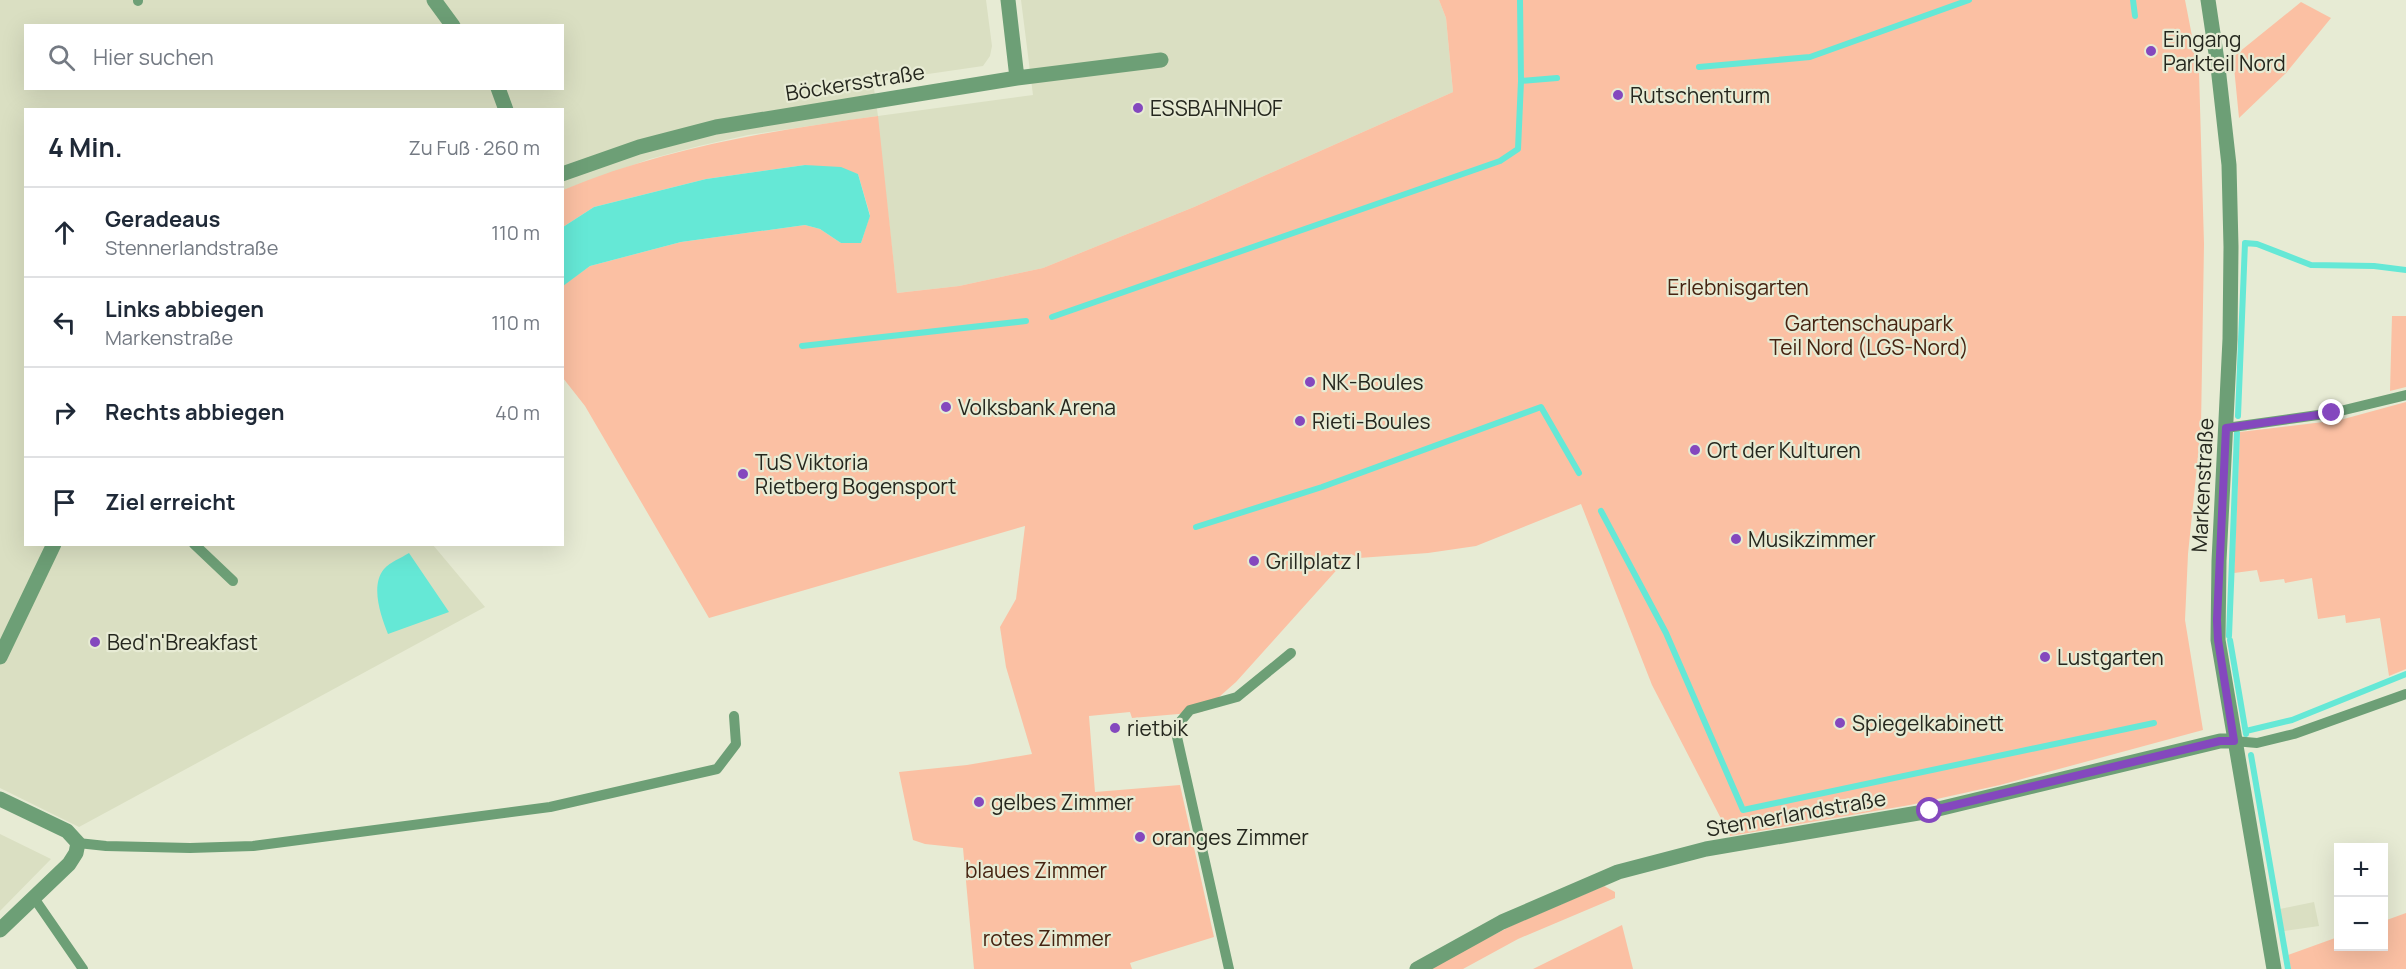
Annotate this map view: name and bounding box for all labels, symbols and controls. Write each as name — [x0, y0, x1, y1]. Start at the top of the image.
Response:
search box — [24, 24, 564, 90]
place label: Eingang Parkteil Nord — [2163, 25, 2286, 77]
icon: search — [45, 41, 78, 74]
text: Hier suchen — [93, 42, 214, 72]
marker: Eingang Parkteil Nord — [2144, 44, 2158, 58]
street label: Böckersstraße — [783, 57, 927, 107]
place label: Rutschenturm — [1630, 81, 1770, 109]
marker: Rutschenturm — [1611, 88, 1625, 102]
place label: ESSBAHNHOF — [1150, 94, 1283, 122]
marker: ESSBAHNHOF — [1131, 101, 1145, 115]
text: 4 Min. — [48, 129, 123, 165]
text: Zu Fuß · 260 m — [408, 134, 540, 161]
text: Geradeaus — [105, 204, 220, 234]
icon: ahead — [48, 216, 81, 249]
text: 110 m — [491, 219, 540, 246]
text: Stennerlandstraße — [105, 234, 278, 261]
park label: Erlebnisgarten — [1667, 273, 1809, 301]
text: Links abbiegen — [105, 294, 264, 324]
icon: left — [48, 306, 81, 339]
text: 110 m — [491, 309, 540, 336]
park label: Gartenschaupark Teil Nord (LGS-Nord) — [1769, 309, 1969, 361]
text: Markenstraße — [105, 324, 233, 351]
place label: NK-Boules — [1322, 368, 1424, 396]
marker: NK-Boules — [1303, 375, 1317, 389]
place label: Volksbank Arena — [958, 393, 1116, 421]
icon: right — [48, 396, 81, 429]
text: Rechts abbiegen — [105, 397, 284, 427]
text: 40 m — [495, 399, 540, 426]
route end — [2318, 399, 2344, 425]
marker: Volksbank Arena — [939, 400, 953, 414]
place label: Rieti-Boules — [1312, 407, 1431, 435]
marker: Rieti-Boules — [1293, 414, 1307, 428]
street label: Markenstraße — [2184, 417, 2220, 553]
place label: Ort der Kulturen — [1707, 436, 1861, 464]
marker: Ort der Kulturen — [1688, 443, 1702, 457]
place label: TuS Viktoria Rietberg Bogensport — [755, 448, 956, 500]
marker: TuS Viktoria Rietberg Bogensport — [736, 467, 750, 481]
icon: arrive — [48, 486, 81, 519]
text: Ziel erreicht — [105, 487, 236, 517]
place label: Musikzimmer — [1748, 525, 1876, 553]
marker: Musikzimmer — [1729, 532, 1743, 546]
place label: Grillplatz I — [1266, 547, 1361, 575]
marker: Grillplatz I — [1247, 554, 1261, 568]
place label: Bed'n'Breakfast — [107, 628, 258, 656]
marker: Bed'n'Breakfast — [88, 635, 102, 649]
place label: Lustgarten — [2057, 643, 2164, 671]
marker: Lustgarten — [2038, 650, 2052, 664]
place label: Spiegelkabinett — [1852, 709, 2004, 737]
place label: rietbik — [1127, 714, 1188, 742]
marker: Spiegelkabinett — [1833, 716, 1847, 730]
marker: rietbik — [1108, 721, 1122, 735]
street label: Stennerlandstraße — [1704, 783, 1888, 843]
place label: gelbes Zimmer — [991, 788, 1134, 816]
marker: gelbes Zimmer — [972, 795, 986, 809]
route start — [1916, 797, 1942, 823]
place label: oranges Zimmer — [1152, 823, 1309, 851]
marker: oranges Zimmer — [1133, 830, 1147, 844]
map controls — [2334, 843, 2388, 951]
button: + — [2334, 843, 2388, 897]
park label: blaues Zimmer — [965, 856, 1108, 884]
button: − — [2334, 897, 2388, 951]
park label: rotes Zimmer — [983, 924, 1112, 952]

